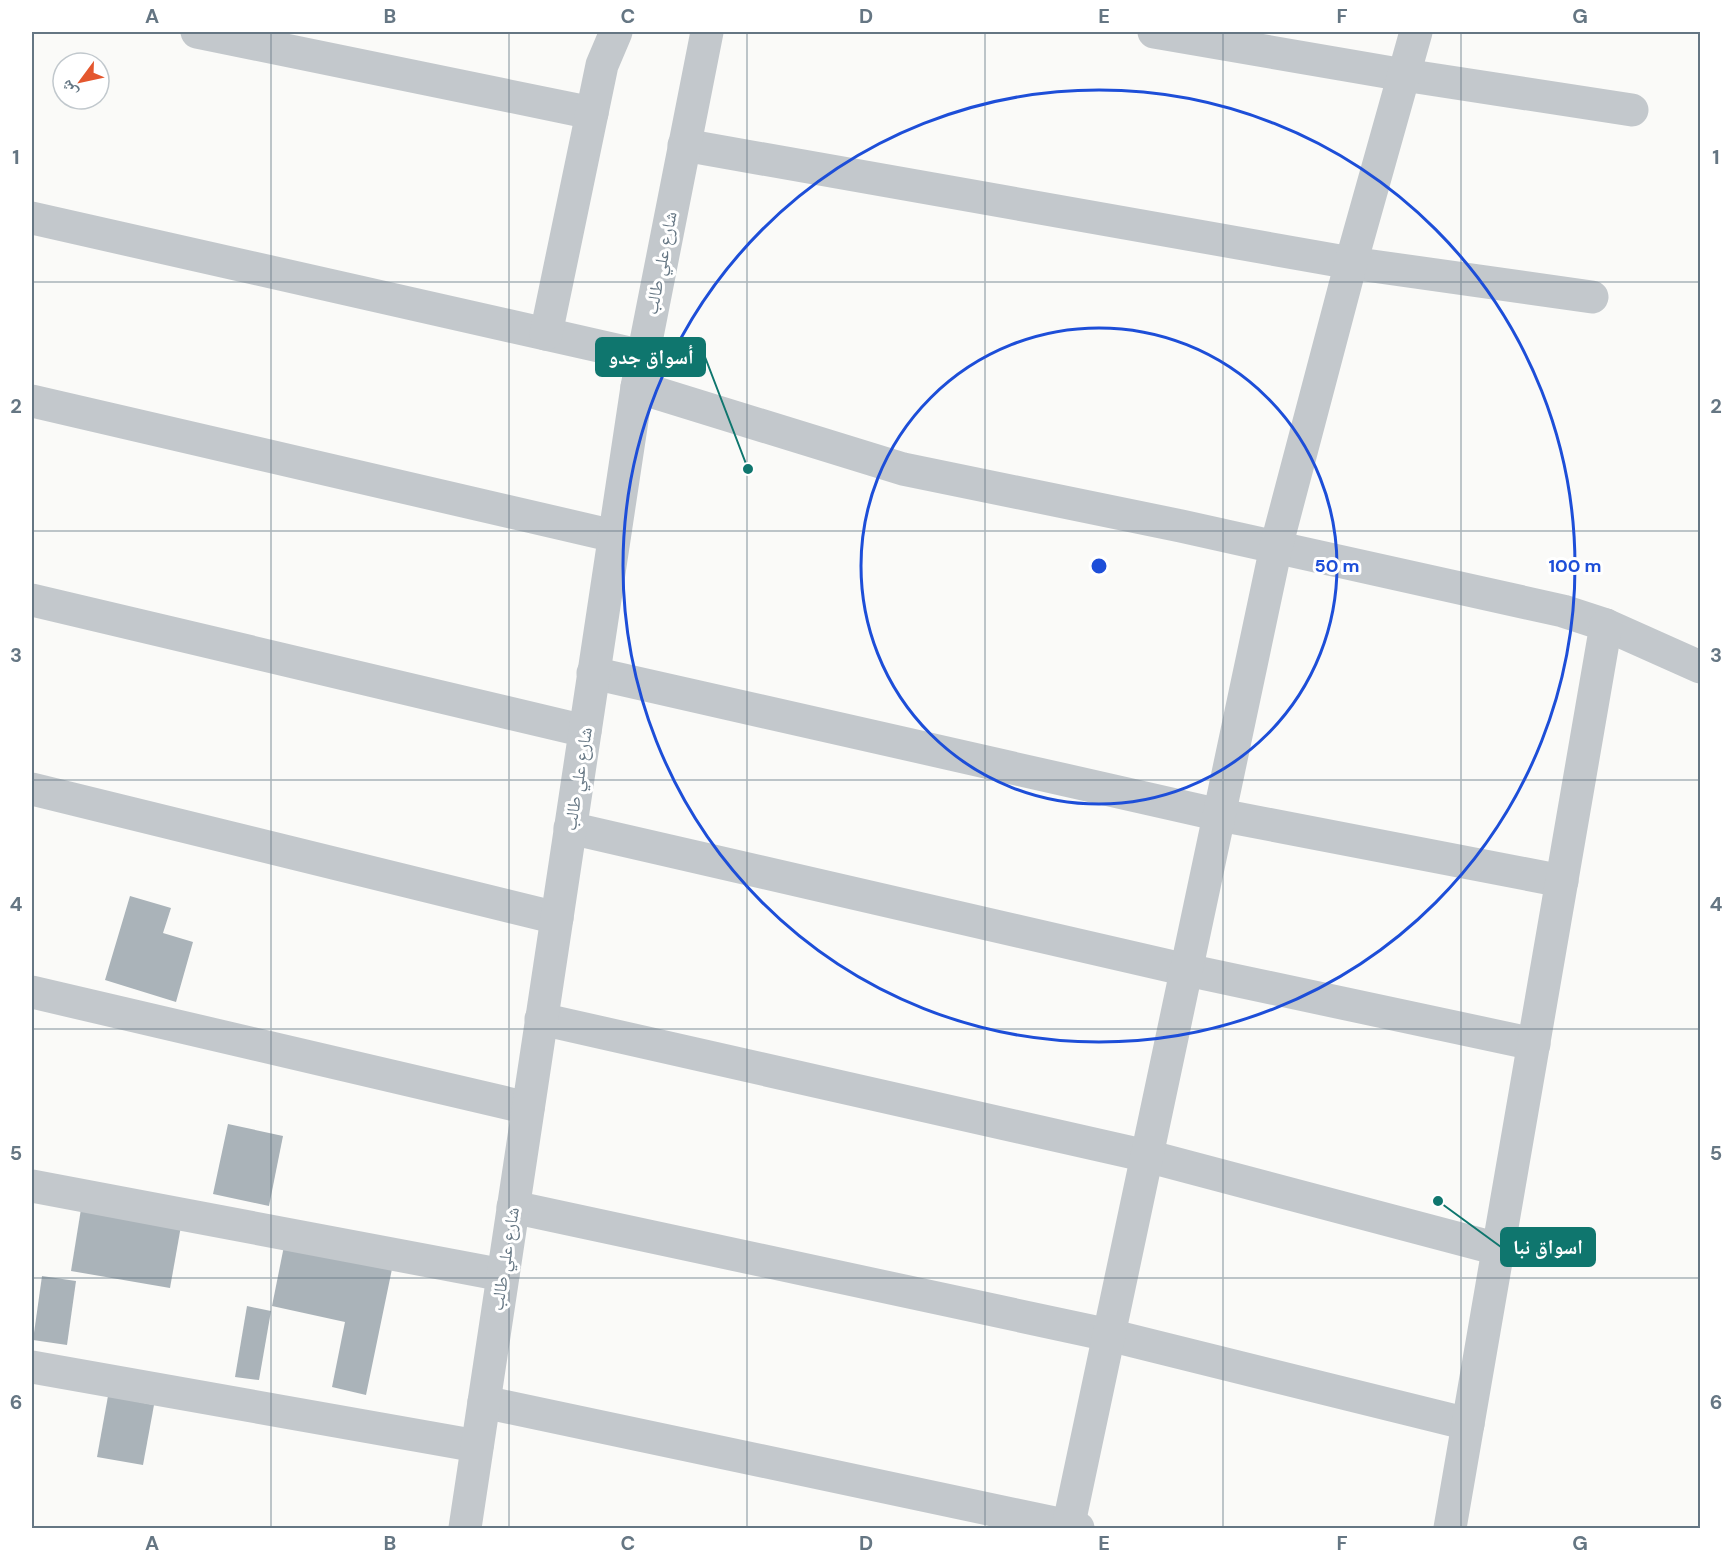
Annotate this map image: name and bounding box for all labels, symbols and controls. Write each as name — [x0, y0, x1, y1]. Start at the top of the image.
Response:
text: A — [145, 3, 159, 29]
text: B — [384, 3, 396, 29]
text: C — [621, 3, 635, 29]
text: D — [859, 3, 873, 29]
text: E — [1098, 3, 1110, 29]
text: F — [1336, 3, 1348, 29]
text: G — [1572, 3, 1588, 29]
north arrow — [51, 51, 111, 111]
text: ش — [55, 76, 82, 102]
text: 1 — [12, 144, 20, 170]
text: 1 — [1712, 144, 1720, 170]
street label: شارع علي طالب — [639, 209, 685, 317]
callout: أسواق جدو — [596, 338, 705, 376]
text: أسواق جدو — [608, 344, 694, 370]
text: 2 — [10, 393, 22, 419]
text: 2 — [1710, 393, 1722, 419]
text: 50 m — [1314, 554, 1360, 578]
text: 100 m — [1548, 554, 1602, 578]
centre of rings — [1089, 556, 1109, 576]
text: 3 — [10, 642, 22, 668]
text: 3 — [1710, 642, 1722, 668]
street label: شارع علي طالب — [558, 725, 601, 833]
text: 4 — [10, 891, 23, 917]
text: 4 — [1710, 891, 1723, 917]
text: 5 — [10, 1140, 22, 1166]
text: 5 — [1710, 1140, 1722, 1166]
street label: شارع علي طالب — [485, 1205, 528, 1313]
callout: اسواق نبا — [1501, 1228, 1595, 1266]
text: اسواق نبا — [1513, 1234, 1583, 1260]
text: 6 — [10, 1389, 22, 1415]
text: 6 — [1710, 1389, 1722, 1415]
text: A — [145, 1530, 159, 1556]
text: B — [384, 1530, 396, 1556]
text: C — [621, 1530, 635, 1556]
text: D — [859, 1530, 873, 1556]
text: E — [1098, 1530, 1110, 1556]
text: F — [1336, 1530, 1348, 1556]
text: G — [1572, 1530, 1588, 1556]

